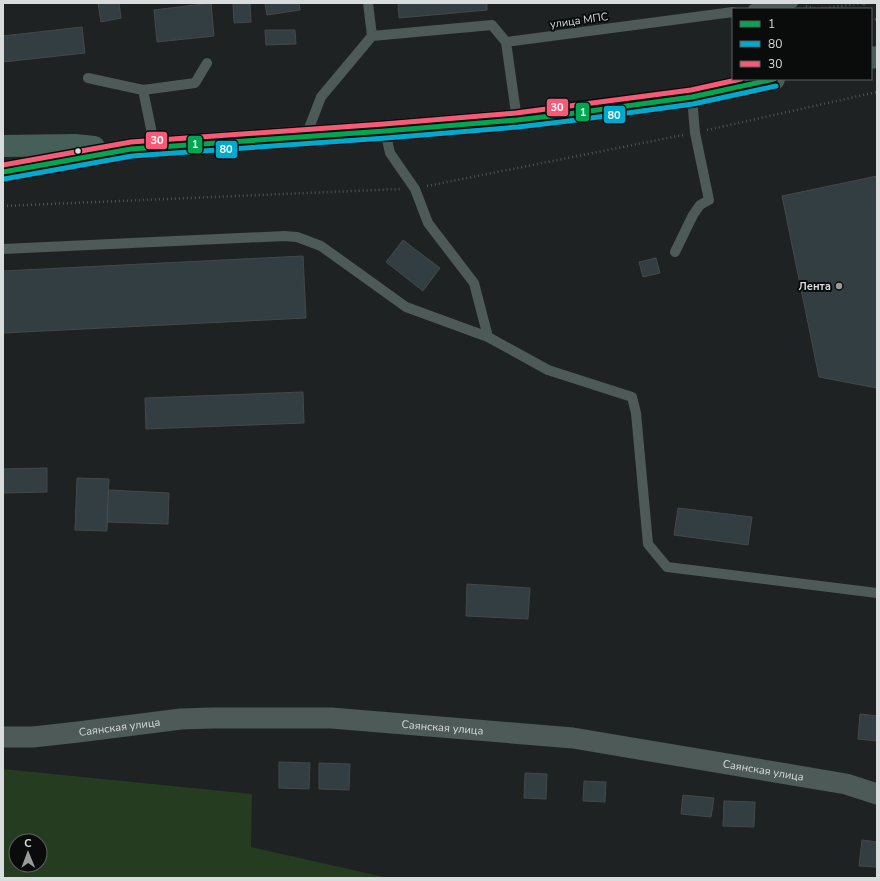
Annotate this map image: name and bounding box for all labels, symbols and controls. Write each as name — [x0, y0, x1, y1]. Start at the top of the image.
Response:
legend — [732, 8, 872, 80]
street label: улица МПС — [549, 9, 609, 32]
text: 1 — [768, 16, 775, 32]
text: 80 — [768, 36, 782, 52]
text: 30 — [768, 56, 782, 72]
line badge: 30 — [546, 98, 569, 117]
text: 30 — [550, 100, 564, 115]
line badge: 1 — [575, 102, 590, 122]
text: 1 — [580, 105, 586, 120]
line badge: 80 — [603, 105, 626, 124]
text: 80 — [607, 108, 621, 123]
line badge: 30 — [145, 131, 168, 150]
text: 30 — [150, 133, 164, 148]
line badge: 1 — [187, 135, 203, 154]
text: 1 — [192, 137, 198, 152]
line badge: 80 — [215, 140, 238, 159]
text: 80 — [219, 142, 233, 157]
unlabelled marker — [73, 146, 83, 156]
place label: Лента — [799, 279, 831, 294]
marker: Лента — [834, 281, 844, 291]
street label: Саянская улица — [78, 715, 161, 740]
street label: Саянская улица — [401, 717, 484, 739]
street label: Саянская улица — [722, 756, 805, 785]
north arrow — [8, 833, 48, 873]
text: С — [24, 836, 32, 851]

